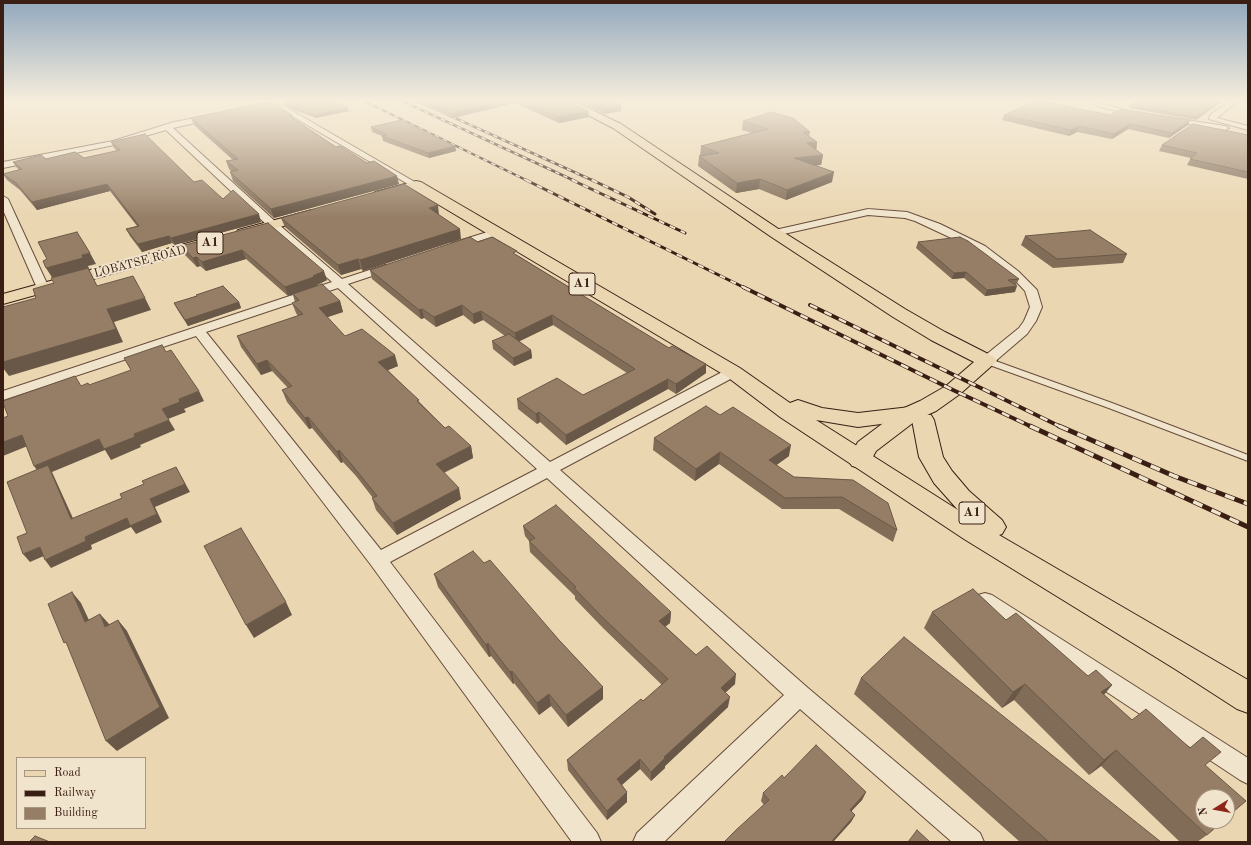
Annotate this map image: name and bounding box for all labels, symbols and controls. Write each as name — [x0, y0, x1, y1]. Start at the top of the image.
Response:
road number: A1 — [197, 232, 223, 254]
street label: LOBATSE ROAD — [92, 243, 188, 281]
road number: A1 — [569, 273, 595, 295]
road number: A1 — [959, 502, 985, 524]
legend — [16, 757, 146, 829]
text: Road — [54, 767, 81, 779]
text: Railway — [54, 787, 96, 799]
north arrow — [1195, 789, 1235, 829]
text: N — [1198, 806, 1210, 816]
text: Building — [54, 807, 98, 819]

